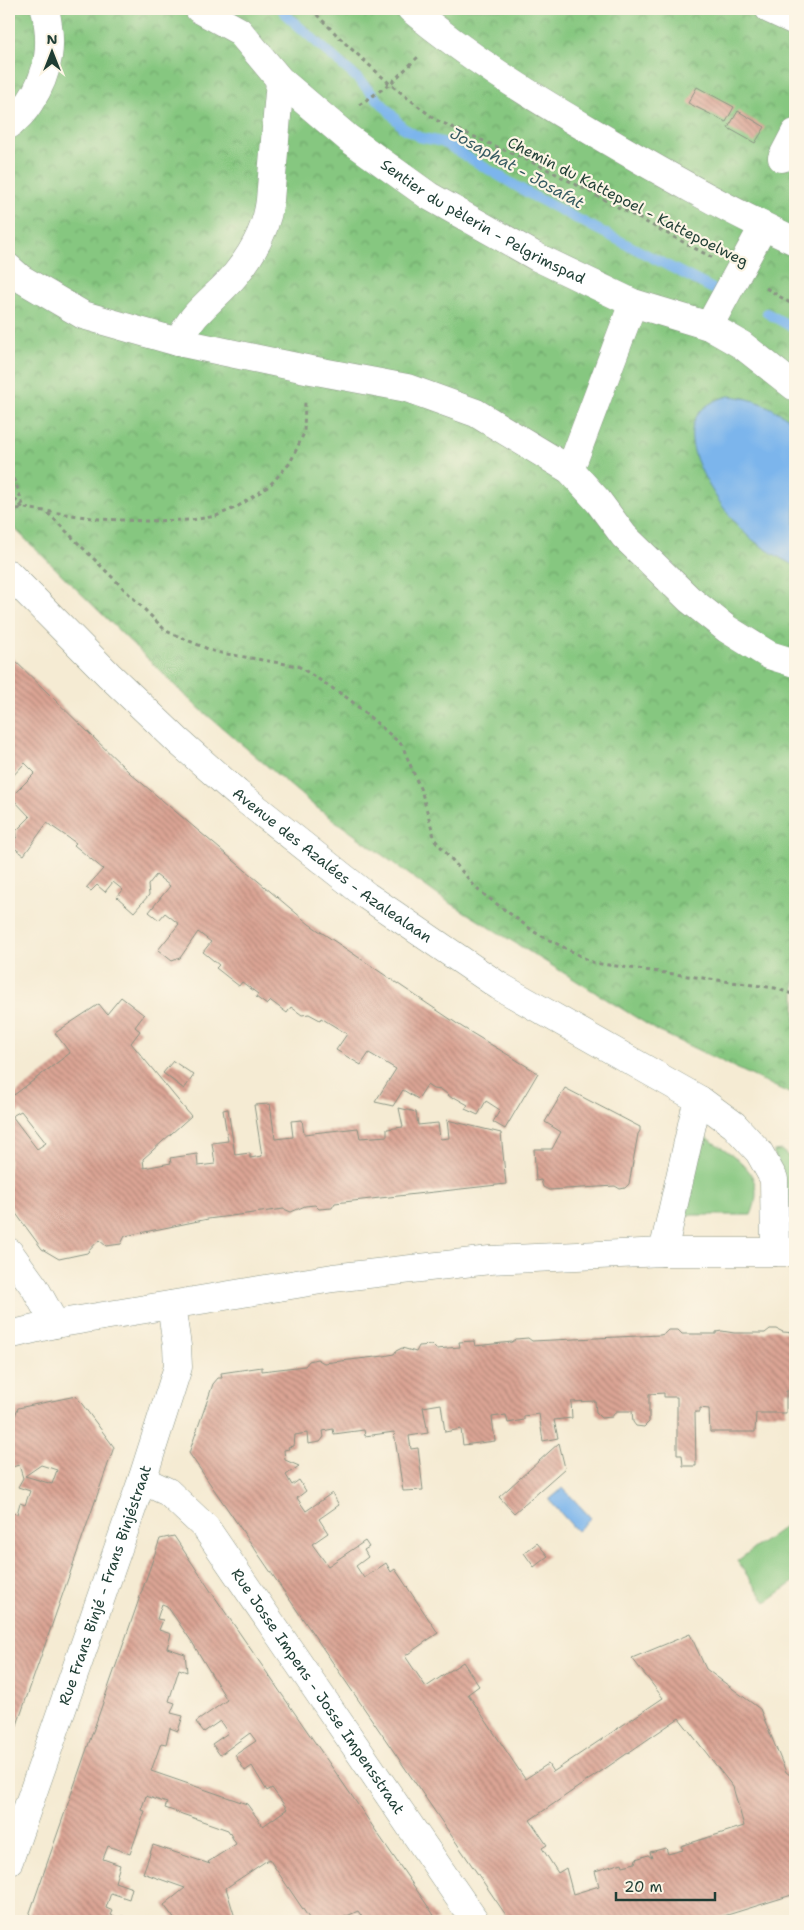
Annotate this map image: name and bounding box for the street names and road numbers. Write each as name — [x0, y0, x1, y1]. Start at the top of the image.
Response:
street label: Chemin du Kattepoel - Kattepoelweg — [504, 132, 752, 272]
street label: Sentier du pèlerin - Pelgrimspad — [377, 154, 589, 289]
street label: Avenue des Azalées - Azalealaan — [228, 783, 436, 947]
street label: Rue Frans Binjé - Frans Binjéstraat — [54, 1463, 156, 1708]
street label: Rue Josse Impens - Josse Impensstraat — [227, 1565, 409, 1818]

